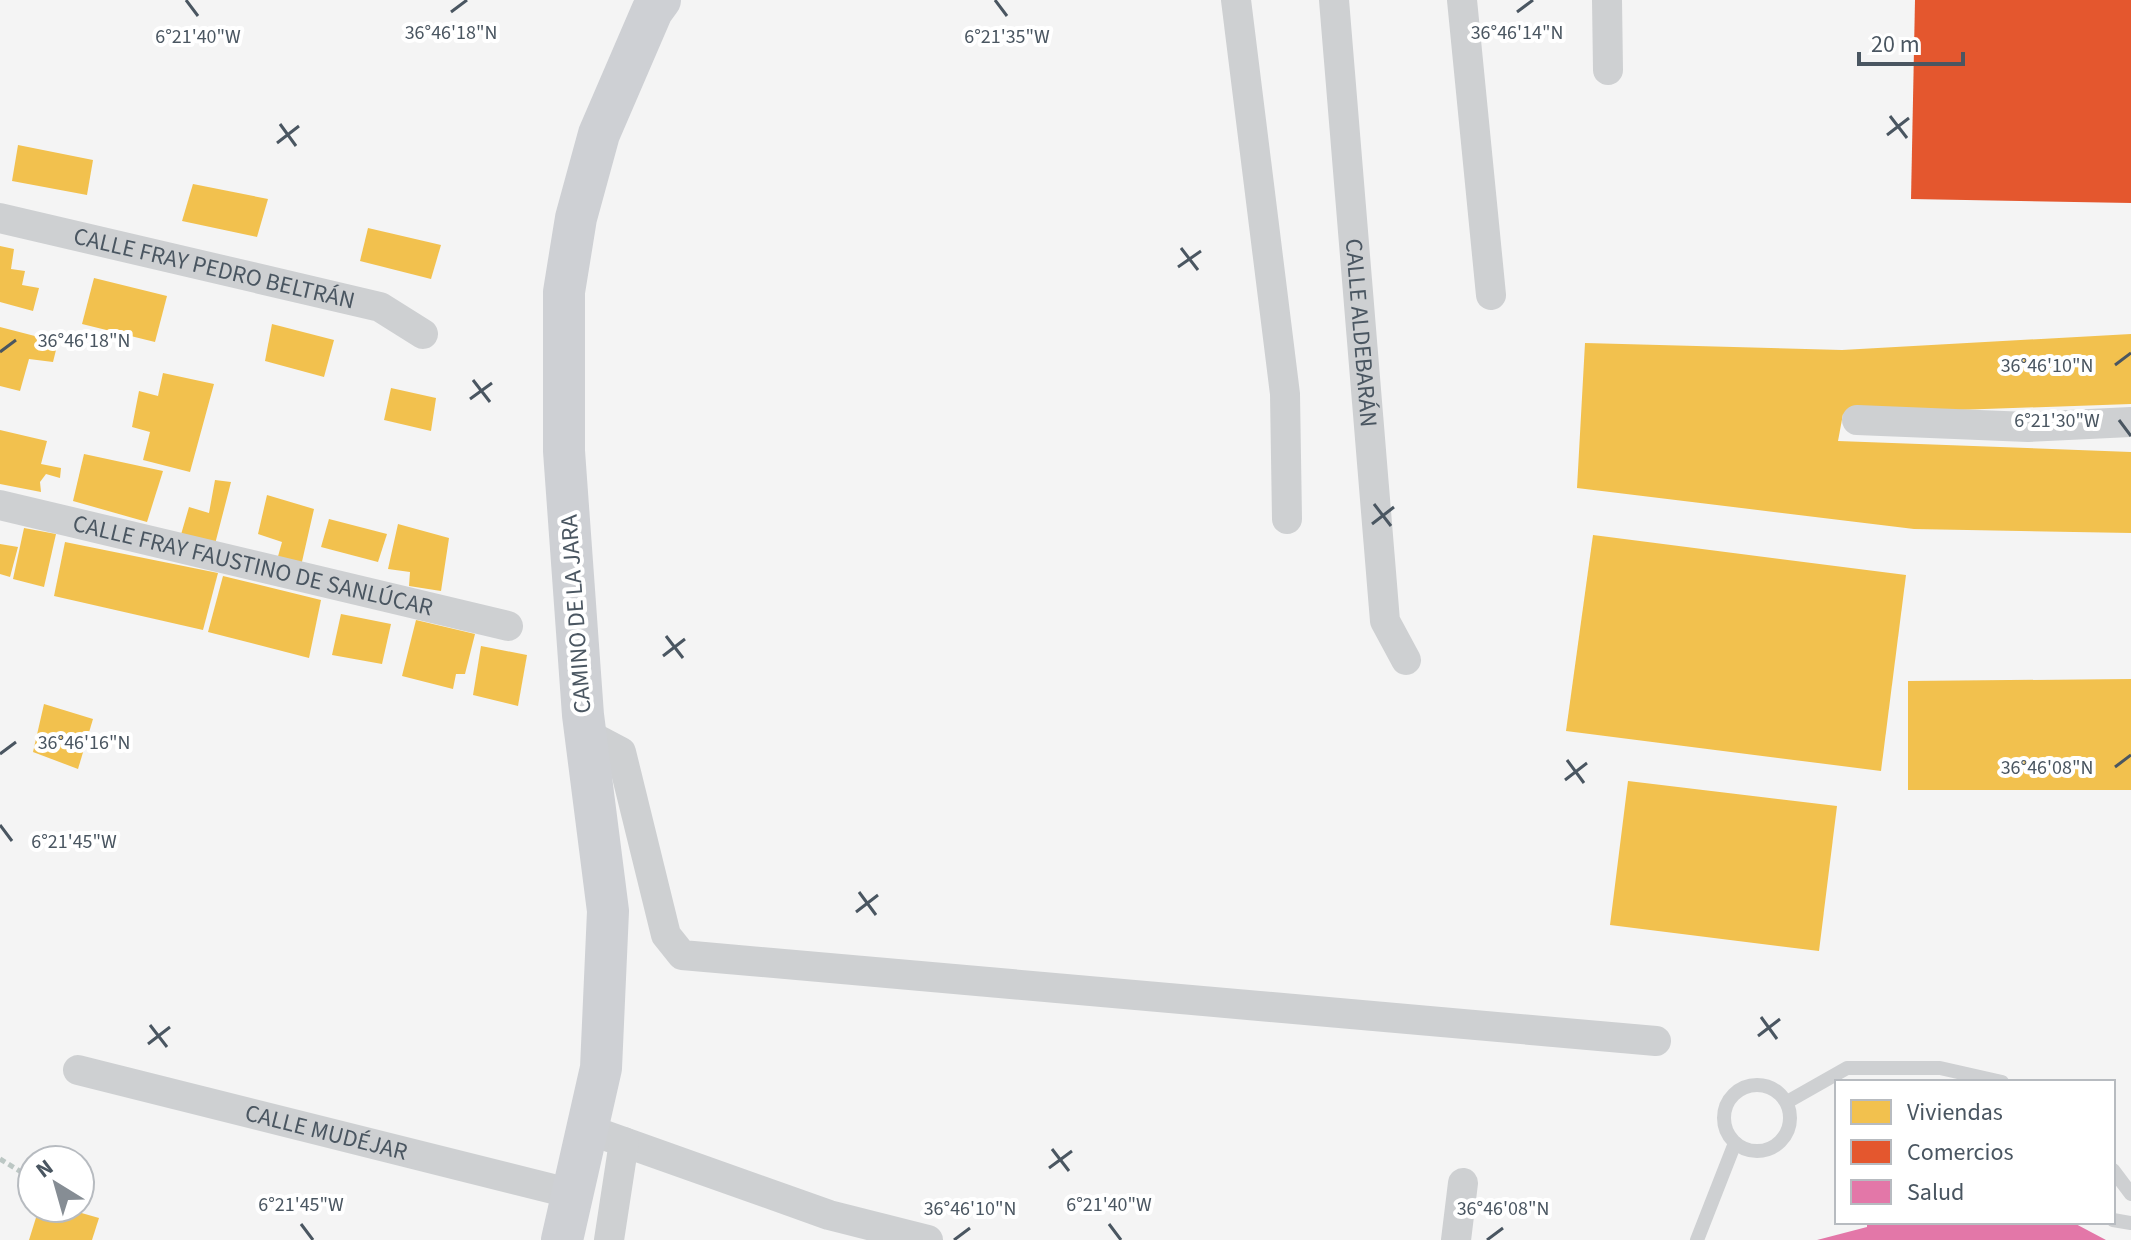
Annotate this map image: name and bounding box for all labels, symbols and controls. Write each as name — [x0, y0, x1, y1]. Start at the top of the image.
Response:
scale bar — [1859, 16, 1963, 66]
text: 36°46'18"N — [405, 19, 497, 47]
text: 36°46'14"N — [1471, 19, 1563, 47]
text: 6°21'40"W — [155, 23, 241, 51]
text: 6°21'35"W — [964, 23, 1050, 51]
text: 20 m — [1871, 27, 1920, 62]
street label: CALLE FRAY PEDRO BELTRÁN — [70, 218, 358, 318]
street label: CALLE ALDEBARÁN — [1336, 237, 1387, 429]
text: 36°46'18"N — [38, 327, 130, 355]
text: 36°46'10"N — [2001, 352, 2093, 380]
text: 6°21'30"W — [2014, 407, 2100, 435]
street label: CALLE FRAY FAUSTINO DE SANLÚCAR — [69, 505, 437, 625]
street label: CAMINO DE LA JARA — [552, 513, 600, 715]
text: 36°46'16"N — [38, 729, 130, 757]
text: 36°46'08"N — [2001, 754, 2093, 782]
text: 6°21'45"W — [31, 828, 117, 856]
legend — [1835, 1080, 2115, 1224]
street label: CALLE MUDÉJAR — [241, 1095, 411, 1169]
text: Viviendas — [1907, 1095, 2003, 1130]
text: Comercios — [1907, 1135, 2013, 1170]
north arrow — [16, 1144, 96, 1224]
text: N — [29, 1152, 60, 1186]
text: Salud — [1907, 1175, 1964, 1210]
text: 6°21'45"W — [258, 1191, 344, 1219]
text: 6°21'40"W — [1066, 1191, 1152, 1219]
text: 36°46'10"N — [924, 1195, 1016, 1223]
text: 36°46'08"N — [1457, 1195, 1549, 1223]

